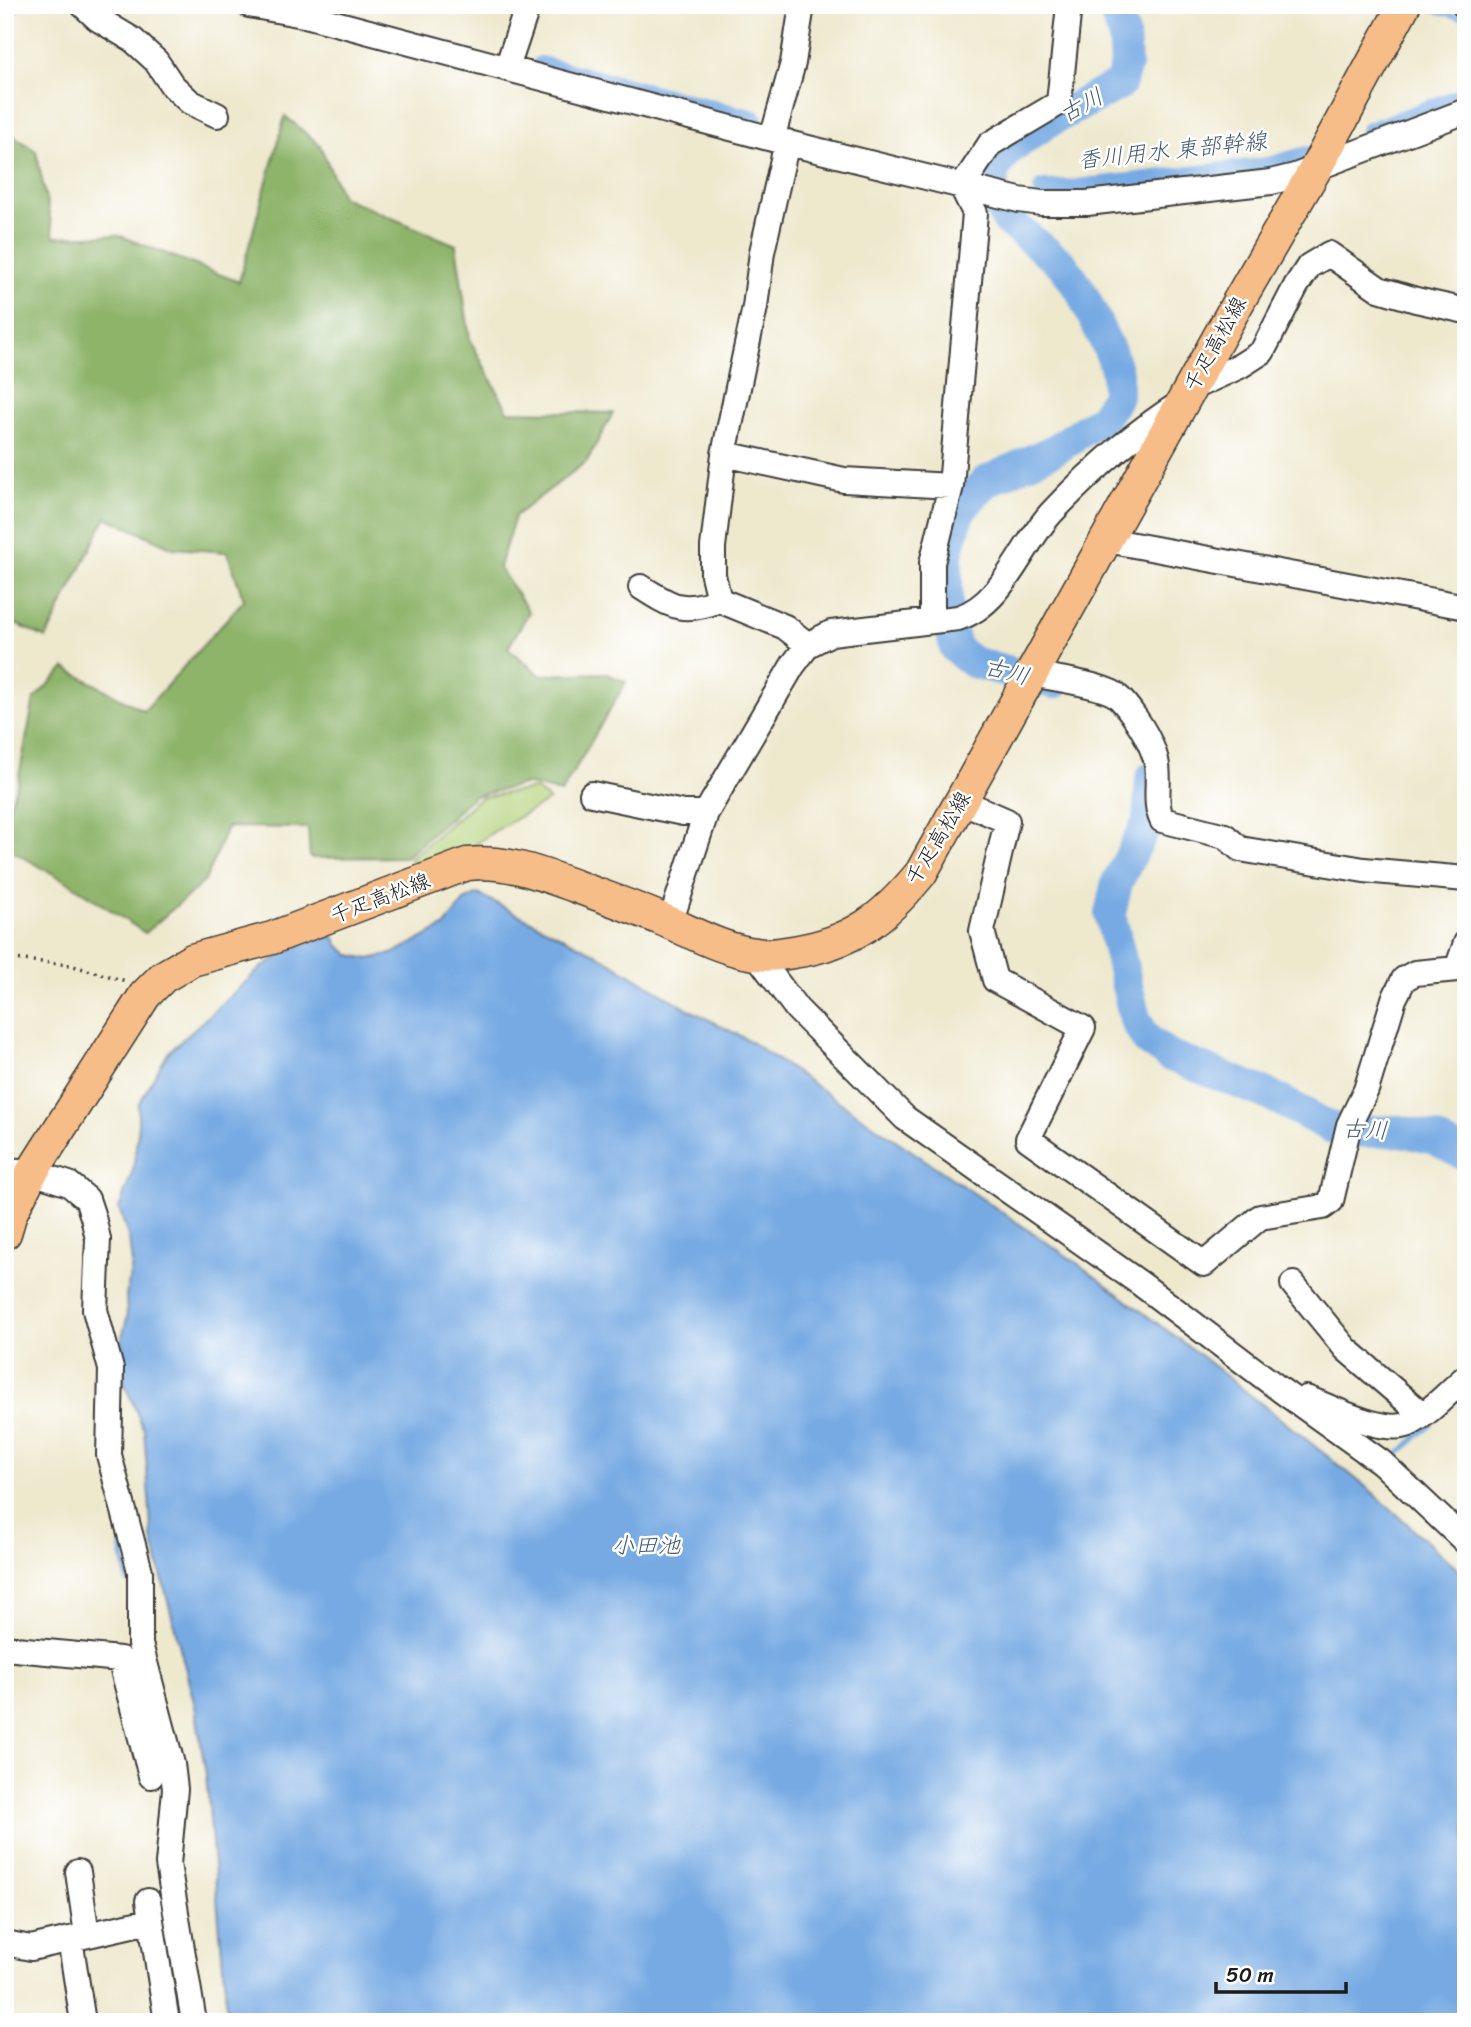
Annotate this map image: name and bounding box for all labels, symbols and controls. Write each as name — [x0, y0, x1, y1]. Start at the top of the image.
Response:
water label: 古川 — [1051, 77, 1111, 134]
water label: 香川用水 東部幹線 — [1075, 120, 1270, 181]
street label: 千疋高松線 — [1173, 289, 1257, 399]
water label: 古川 — [979, 646, 1034, 697]
street label: 千疋高松線 — [895, 783, 981, 893]
street label: 千疋高松線 — [324, 861, 436, 935]
water label: 古川 — [1341, 1108, 1389, 1151]
water label: 小田池 — [612, 1525, 682, 1566]
scale bar — [1216, 1950, 1345, 1994]
text: 50 m — [1226, 1956, 1274, 1994]

